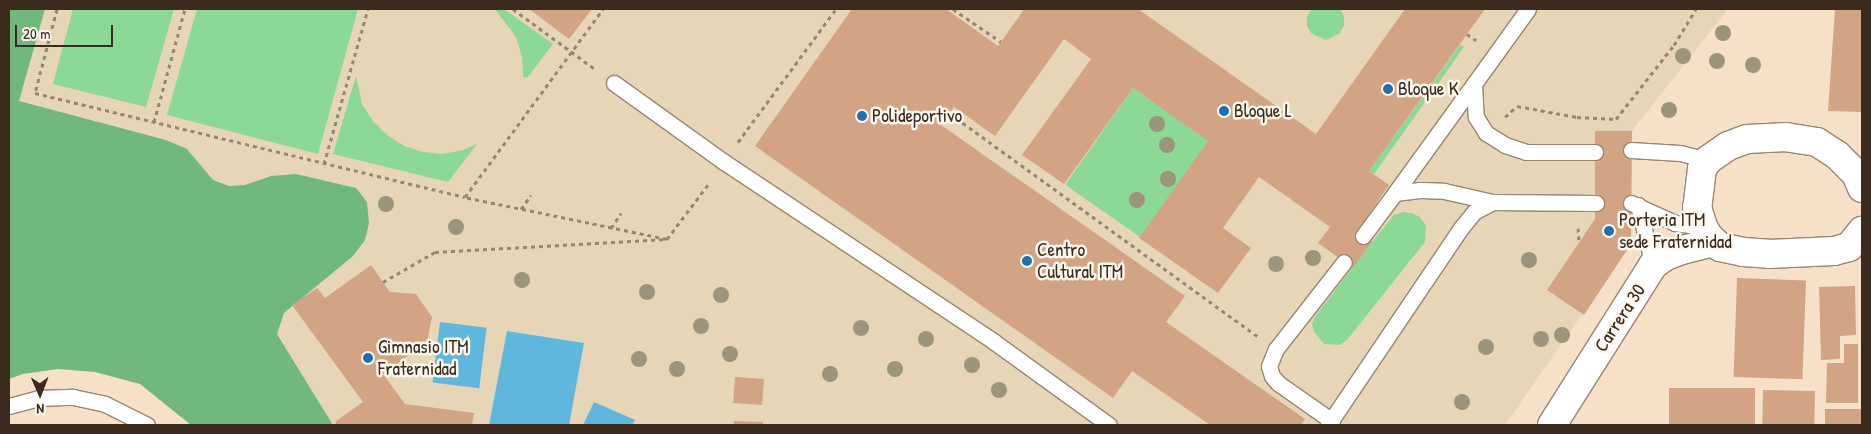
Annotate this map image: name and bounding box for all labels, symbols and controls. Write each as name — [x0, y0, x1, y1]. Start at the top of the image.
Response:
scale bar — [18, 15, 115, 47]
text: 20 m — [23, 23, 50, 44]
place label: Bloque K — [1398, 78, 1459, 100]
marker: Bloque K — [1382, 83, 1394, 95]
place label: Bloque L — [1234, 100, 1292, 122]
place label: Polideportivo — [872, 105, 962, 127]
marker: Bloque L — [1218, 105, 1230, 117]
marker: Polideportivo — [856, 110, 868, 122]
place label: Porteria ITM sede Fraternidad — [1619, 209, 1732, 253]
marker: Porteria ITM sede Fraternidad — [1603, 225, 1615, 237]
place label: Centro Cultural ITM — [1037, 239, 1123, 283]
marker: Centro Cultural ITM — [1021, 255, 1033, 267]
street label: Carrera 30 — [1590, 280, 1650, 356]
place label: Gimnasio ITM Fraternidad — [378, 336, 469, 380]
marker: Gimnasio ITM Fraternidad — [362, 352, 374, 364]
north arrow — [15, 369, 65, 419]
text: N — [36, 400, 44, 419]

